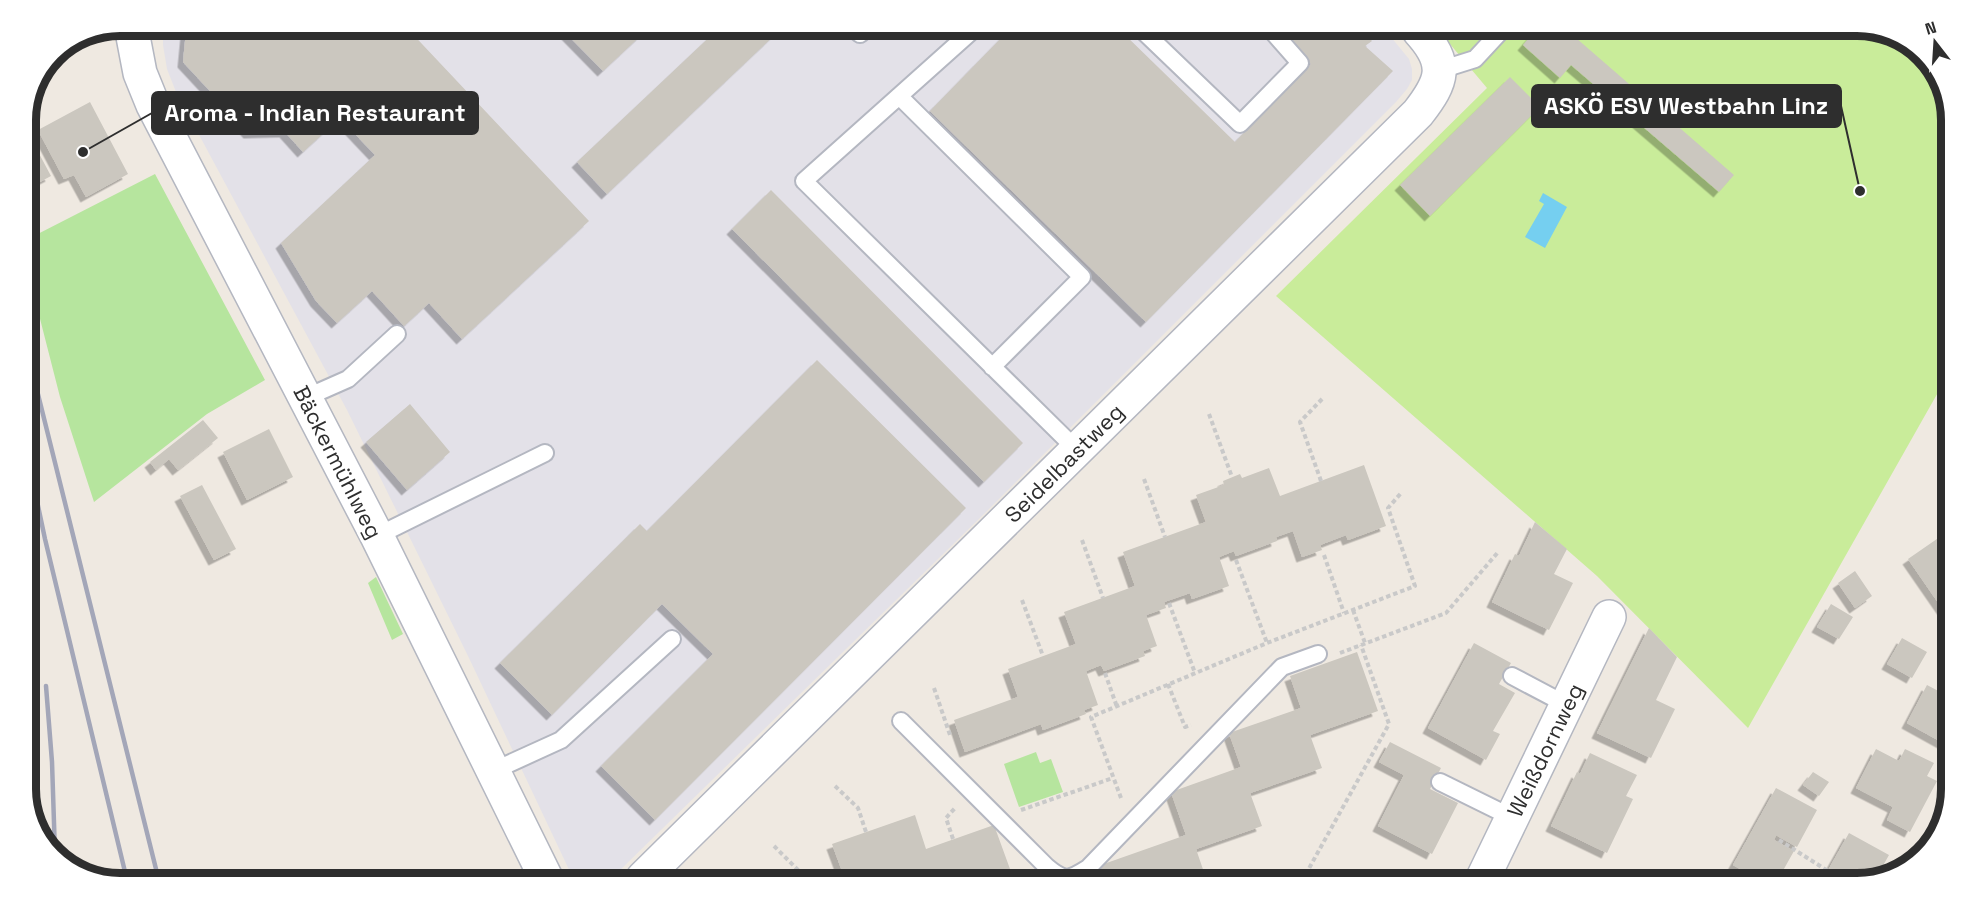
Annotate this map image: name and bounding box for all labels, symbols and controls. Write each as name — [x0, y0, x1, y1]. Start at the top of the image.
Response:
north arrow — [1905, 12, 1965, 72]
text: N — [1923, 17, 1939, 40]
callout: ASKÖ ESV Westbahn Linz — [1532, 85, 1841, 127]
text: ASKÖ ESV Westbahn Linz — [1544, 90, 1828, 121]
callout: Aroma - Indian Restaurant — [152, 92, 478, 134]
text: Aroma - Indian Restaurant — [164, 97, 466, 128]
street label: Bäckermühlweg — [287, 381, 389, 543]
street label: Seidelbastweg — [999, 398, 1129, 528]
street label: Weißdornweg — [1501, 679, 1589, 821]

